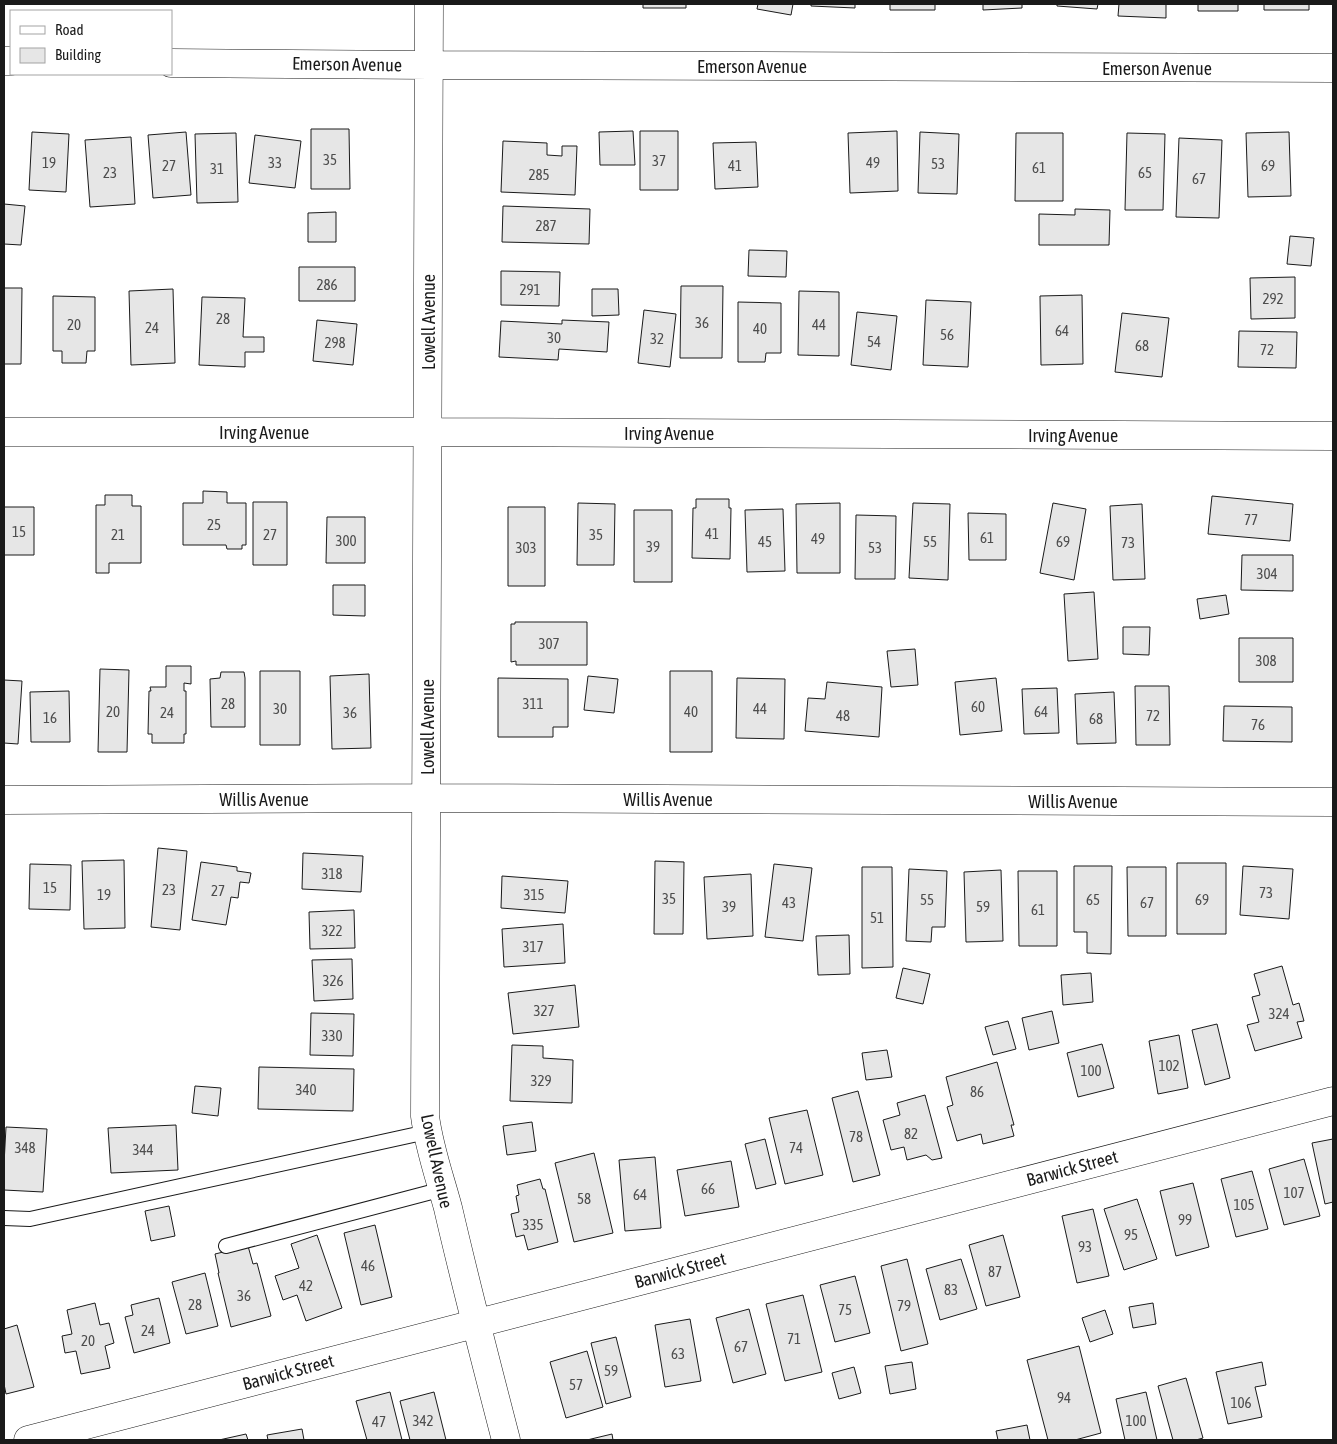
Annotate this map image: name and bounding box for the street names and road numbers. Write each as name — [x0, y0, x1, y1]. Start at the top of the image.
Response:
street label: Emerson Avenue — [292, 53, 402, 75]
street label: Emerson Avenue — [697, 56, 807, 77]
street label: Emerson Avenue — [1102, 58, 1212, 79]
street label: Lowell Avenue — [418, 274, 439, 370]
street label: Irving Avenue — [219, 422, 309, 443]
street label: Irving Avenue — [624, 423, 714, 444]
street label: Irving Avenue — [1028, 425, 1118, 446]
street label: Lowell Avenue — [417, 679, 438, 775]
street label: Willis Avenue — [219, 789, 309, 810]
street label: Willis Avenue — [623, 789, 713, 810]
street label: Willis Avenue — [1028, 791, 1118, 812]
street label: Lowell Avenue — [417, 1112, 457, 1210]
street label: Barwick Street — [1024, 1146, 1120, 1190]
street label: Barwick Street — [632, 1248, 728, 1292]
street label: Barwick Street — [240, 1350, 336, 1394]

